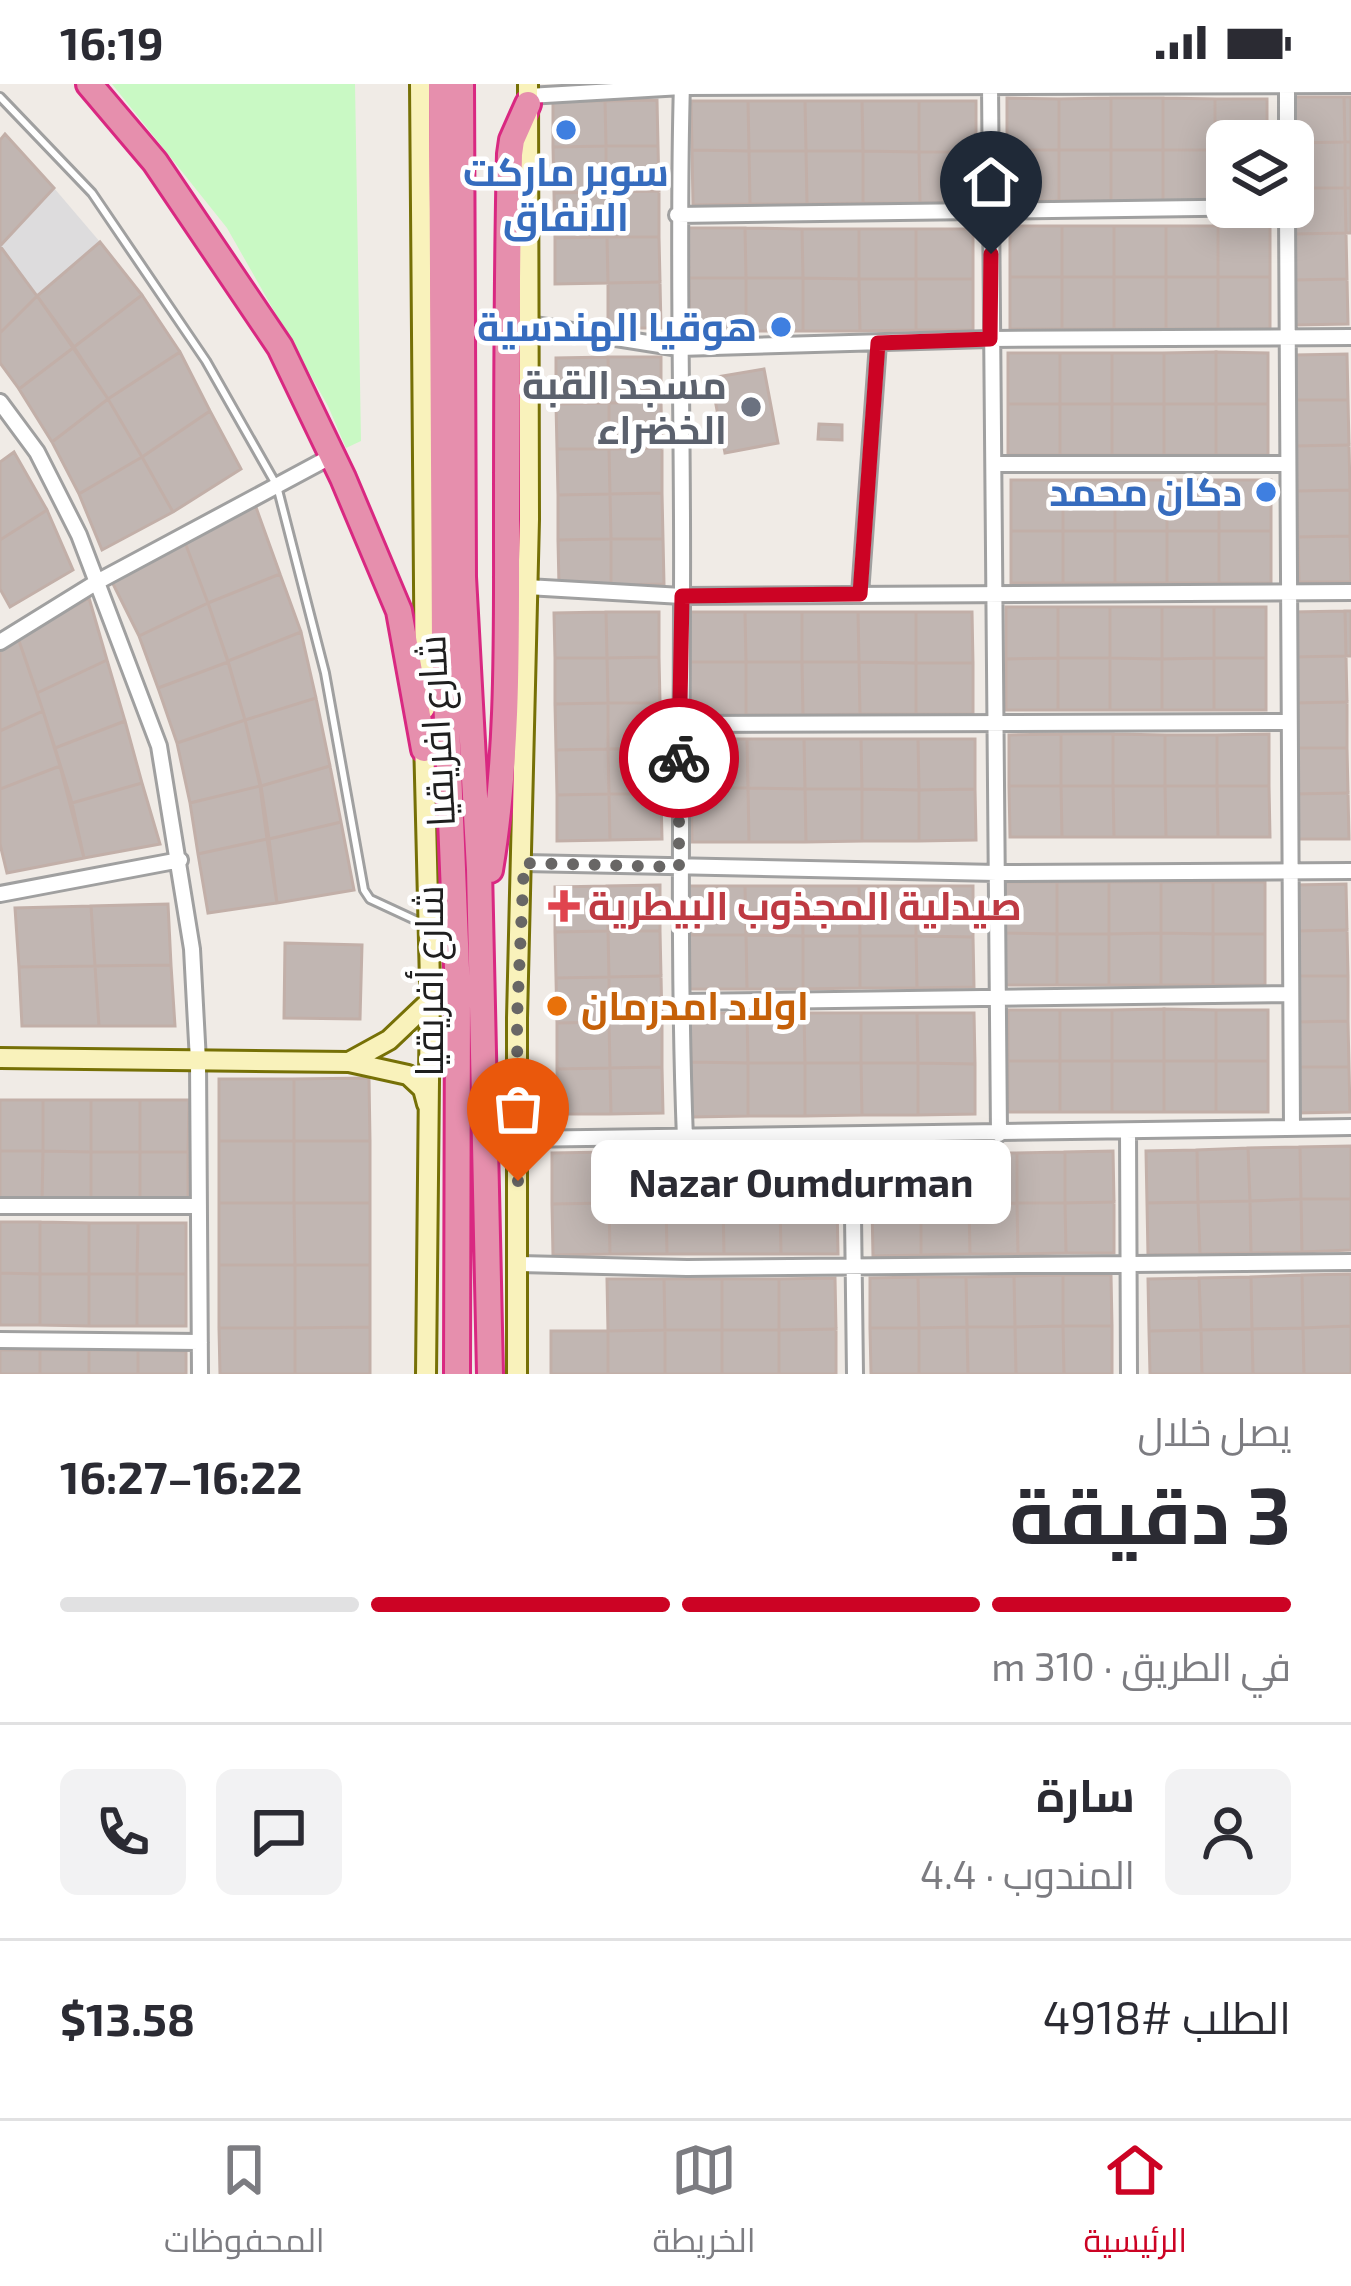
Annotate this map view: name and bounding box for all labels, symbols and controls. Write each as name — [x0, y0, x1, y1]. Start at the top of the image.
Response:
text: 16:19 — [60, 15, 164, 69]
marker: سوبر ماركت الانفاق — [553, 117, 579, 143]
map controls — [1206, 120, 1314, 228]
button: layers — [1206, 120, 1314, 228]
pin — [940, 131, 1042, 254]
place label: سوبر ماركت الانفاق — [463, 147, 669, 242]
icon: home — [958, 149, 1024, 215]
place label: هوقيا الهندسية — [477, 302, 757, 352]
marker: هوقيا الهندسية — [768, 314, 794, 340]
place label: مسجد القبة الخضراء — [522, 360, 727, 454]
marker: مسجد القبة الخضراء — [738, 394, 764, 420]
place label: دكان محمد — [1049, 467, 1242, 516]
marker: دكان محمد — [1253, 479, 1279, 505]
street label: شارع افريقيا — [406, 634, 468, 828]
courier — [619, 698, 739, 818]
icon: bike — [646, 725, 712, 791]
place label: صيدلية المجذوب البيطرية — [588, 881, 1022, 930]
street label: شارع أفريقيا — [404, 885, 456, 1077]
marker: صيدلية المجذوب البيطرية — [551, 893, 577, 919]
place label: اولاد امدرمان — [581, 981, 809, 1030]
marker: اولاد امدرمان — [544, 993, 570, 1019]
pin — [467, 1058, 569, 1181]
icon: bag — [485, 1076, 551, 1142]
callout: Nazar Oumdurman — [590, 1139, 1010, 1223]
text: Nazar Oumdurman — [629, 1158, 973, 1205]
text: يصل خلال — [1138, 1407, 1291, 1454]
text: 16:22–16:27 — [60, 1449, 303, 1503]
text: 3 دقيقة — [1009, 1466, 1291, 1560]
text: في الطريق · 310 m — [991, 1642, 1291, 1689]
text: سارة — [1036, 1767, 1135, 1821]
button: phone — [60, 1769, 186, 1895]
button: chat — [216, 1769, 342, 1895]
button: person — [1165, 1769, 1291, 1895]
text: المندوب · 4.4 — [920, 1850, 1135, 1897]
text: الطلب #4918 — [1043, 1989, 1291, 2043]
text: $13.58 — [60, 1991, 195, 2045]
tab: المحفوظات — [164, 2137, 325, 2271]
tab: الخريطة — [653, 2137, 756, 2271]
tab: الرئيسية — [1084, 2137, 1187, 2271]

